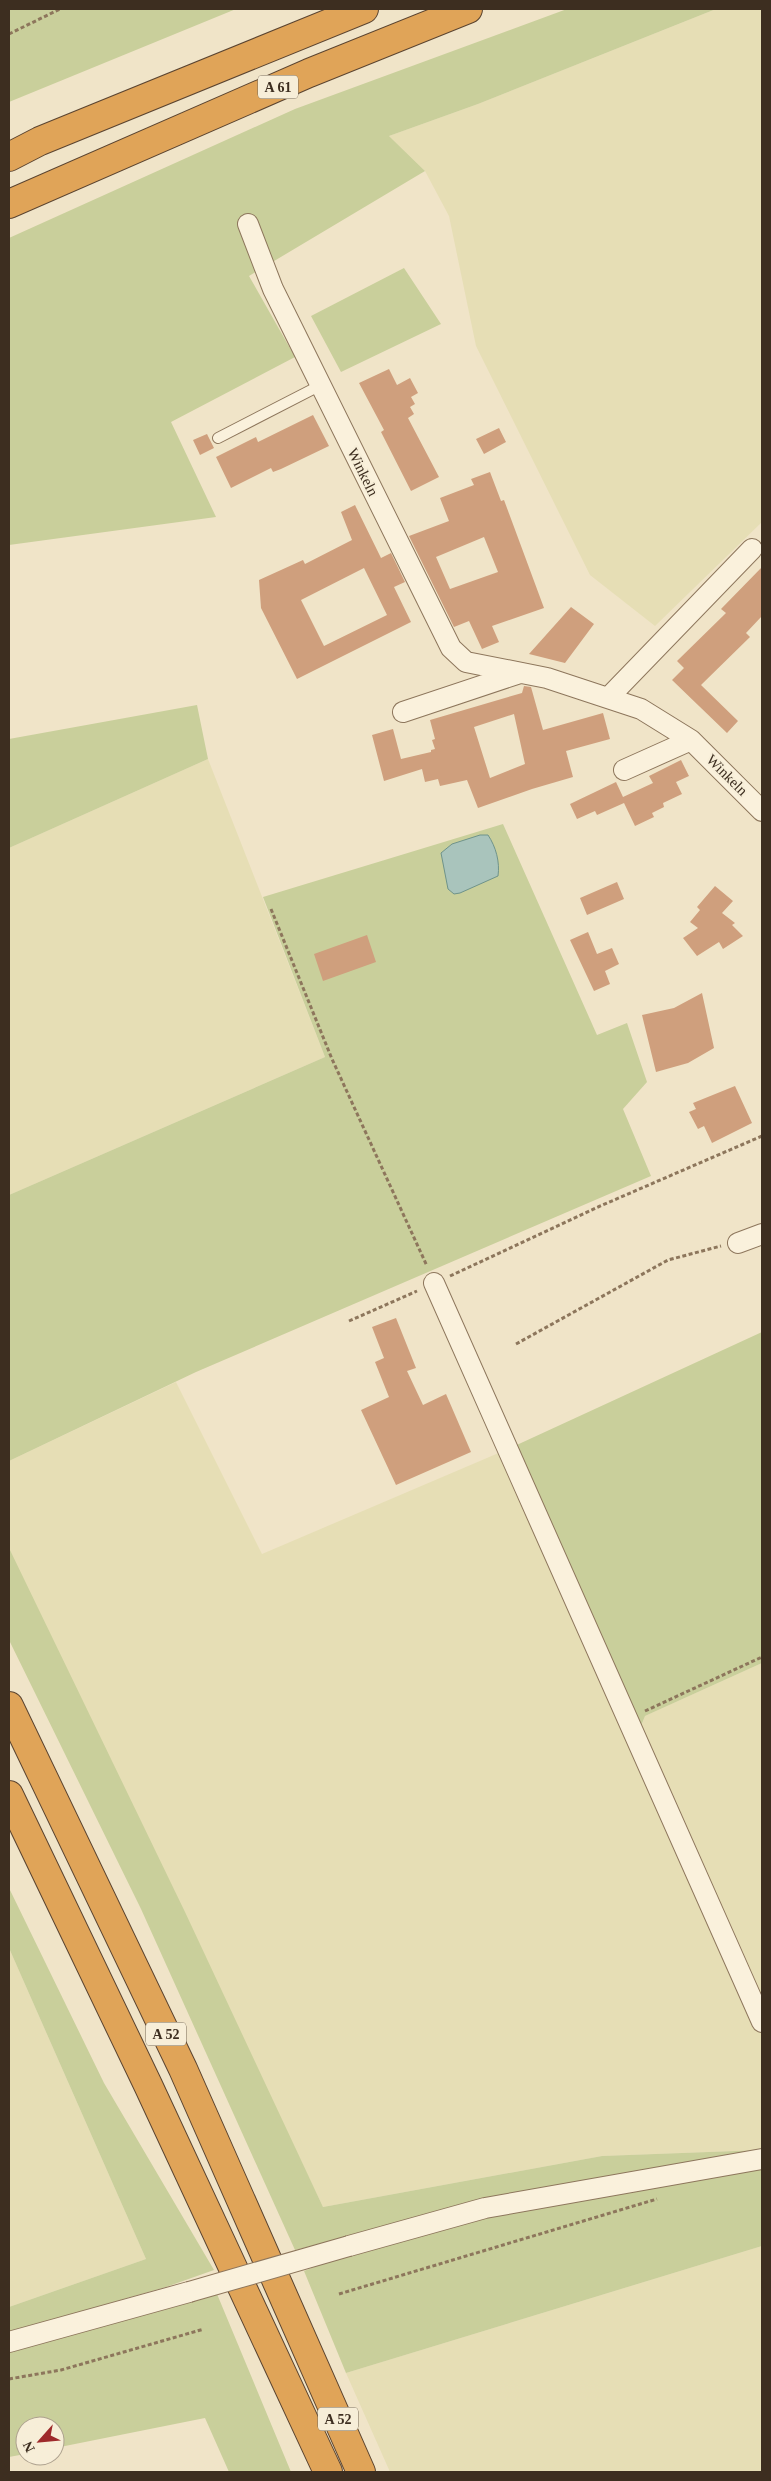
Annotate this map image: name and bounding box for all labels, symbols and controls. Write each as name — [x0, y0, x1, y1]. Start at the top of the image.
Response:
road number: A 61 — [258, 75, 298, 98]
street label: Winkeln — [345, 446, 382, 499]
street label: Winkeln — [703, 751, 751, 799]
road number: A 52 — [146, 2022, 186, 2046]
road number: A 52 — [318, 2408, 358, 2430]
north arrow — [15, 2416, 65, 2466]
text: N — [20, 2439, 38, 2455]

